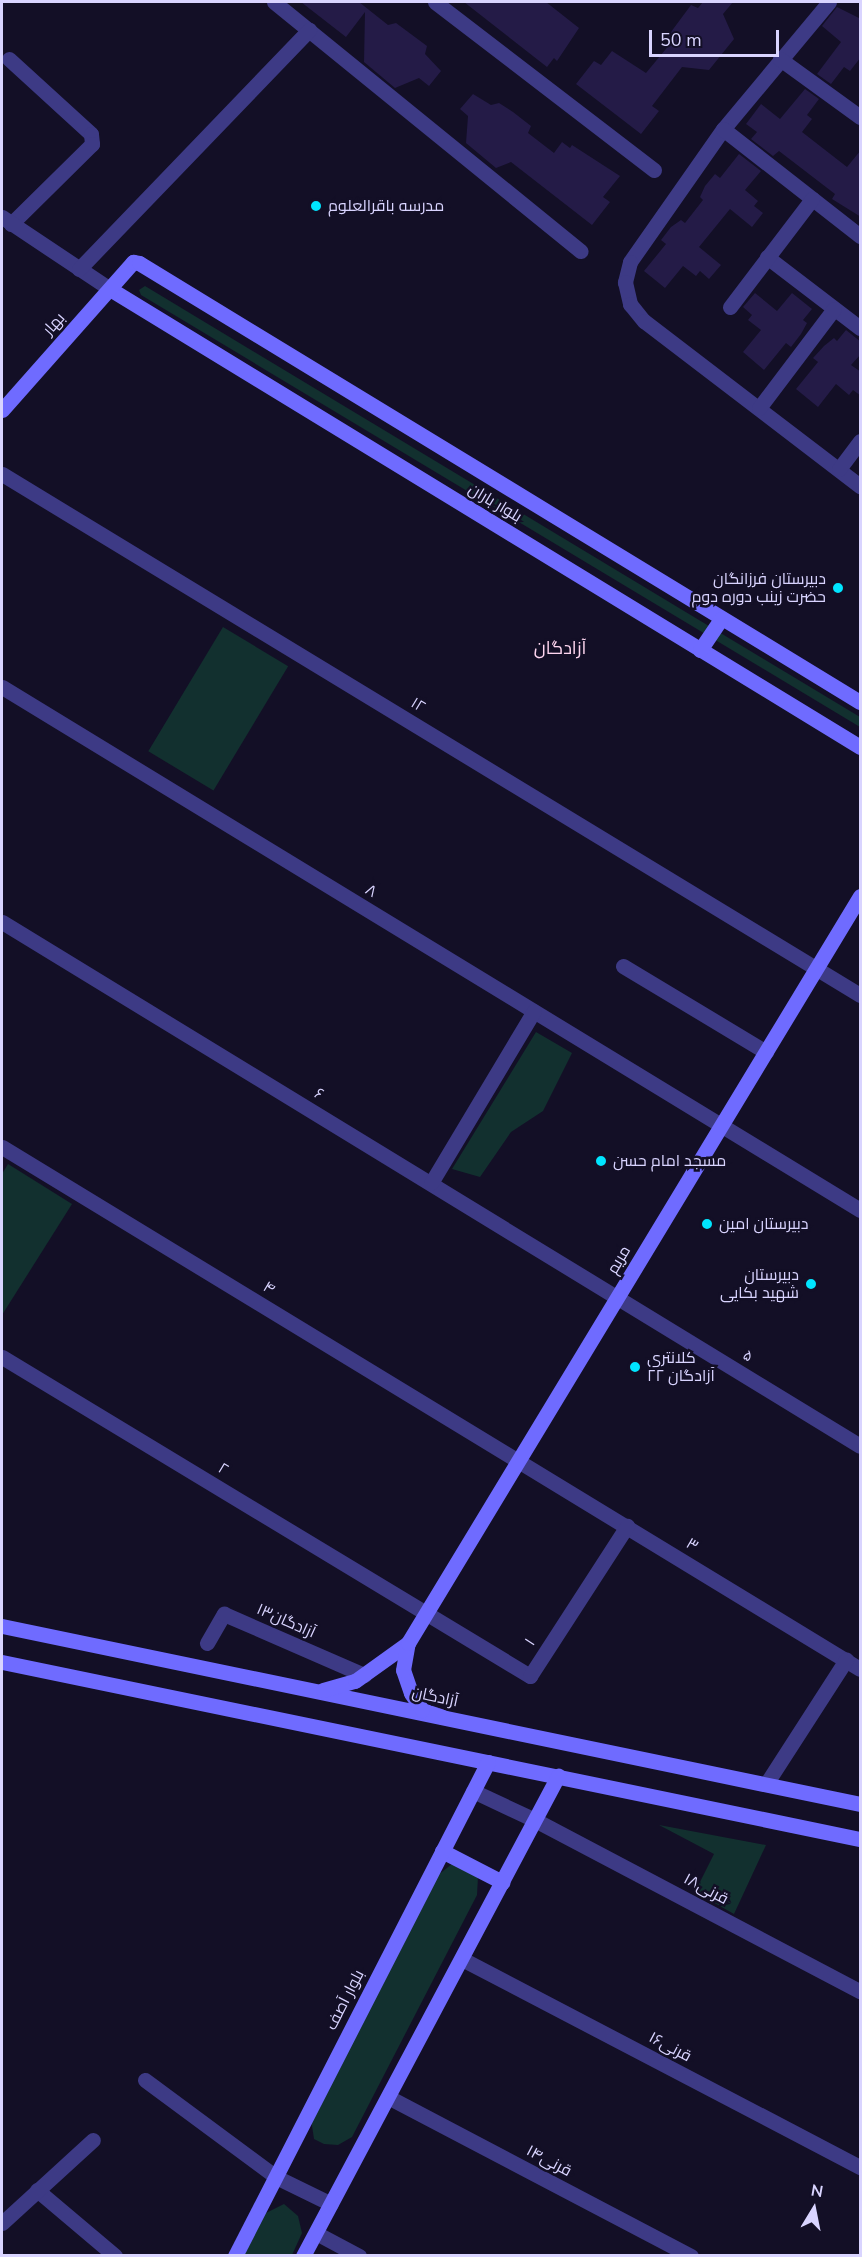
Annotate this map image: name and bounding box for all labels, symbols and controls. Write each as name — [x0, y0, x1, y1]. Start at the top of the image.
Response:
scale bar — [652, 18, 782, 56]
text: 50 m — [660, 28, 702, 52]
place label: مدرسه باقرالعلوم — [328, 196, 444, 216]
marker: مدرسه باقرالعلوم — [309, 199, 323, 213]
street label: بهار — [39, 309, 69, 339]
street label: بلوار باران — [465, 480, 525, 526]
place label: دبیرستان فرزانگان حضرت زینب دوره دوم — [692, 569, 826, 607]
marker: دبیرستان فرزانگان حضرت زینب دوره دوم — [831, 581, 845, 595]
district label: آزادگان — [534, 637, 586, 659]
street label: ۱۲ — [407, 693, 429, 717]
street label: ۸ — [362, 880, 380, 902]
street label: ۶ — [311, 1084, 327, 1104]
place label: مسجد امام حسن — [613, 1151, 726, 1171]
marker: مسجد امام حسن — [594, 1154, 608, 1168]
place label: دبیرستان امین — [719, 1214, 808, 1234]
marker: دبیرستان امین — [700, 1217, 714, 1231]
street label: مریم — [603, 1242, 635, 1278]
place label: دبیرستان شهید بکایی — [720, 1265, 799, 1303]
street label: ۴ — [260, 1277, 278, 1299]
marker: دبیرستان شهید بکایی — [804, 1277, 818, 1291]
street label: ۵ — [739, 1346, 757, 1366]
place label: کلانتری ۲۲ آزادگان — [647, 1348, 715, 1386]
marker: کلانتری ۲۲ آزادگان — [628, 1360, 642, 1374]
street label: ۲ — [214, 1459, 232, 1479]
street label: ۳ — [682, 1534, 702, 1556]
street label: آزادگان۱۳ — [254, 1600, 318, 1642]
street label: ۱ — [521, 1635, 539, 1649]
street label: آزادگان — [410, 1683, 460, 1711]
street label: قرنی۱۸ — [680, 1869, 732, 1909]
street label: بلوار آصف — [322, 1967, 368, 2033]
street label: قرنی۱۶ — [645, 2028, 695, 2066]
street label: قرنی۱۴ — [523, 2141, 575, 2181]
north arrow — [784, 2179, 844, 2239]
text: N — [809, 2179, 825, 2203]

